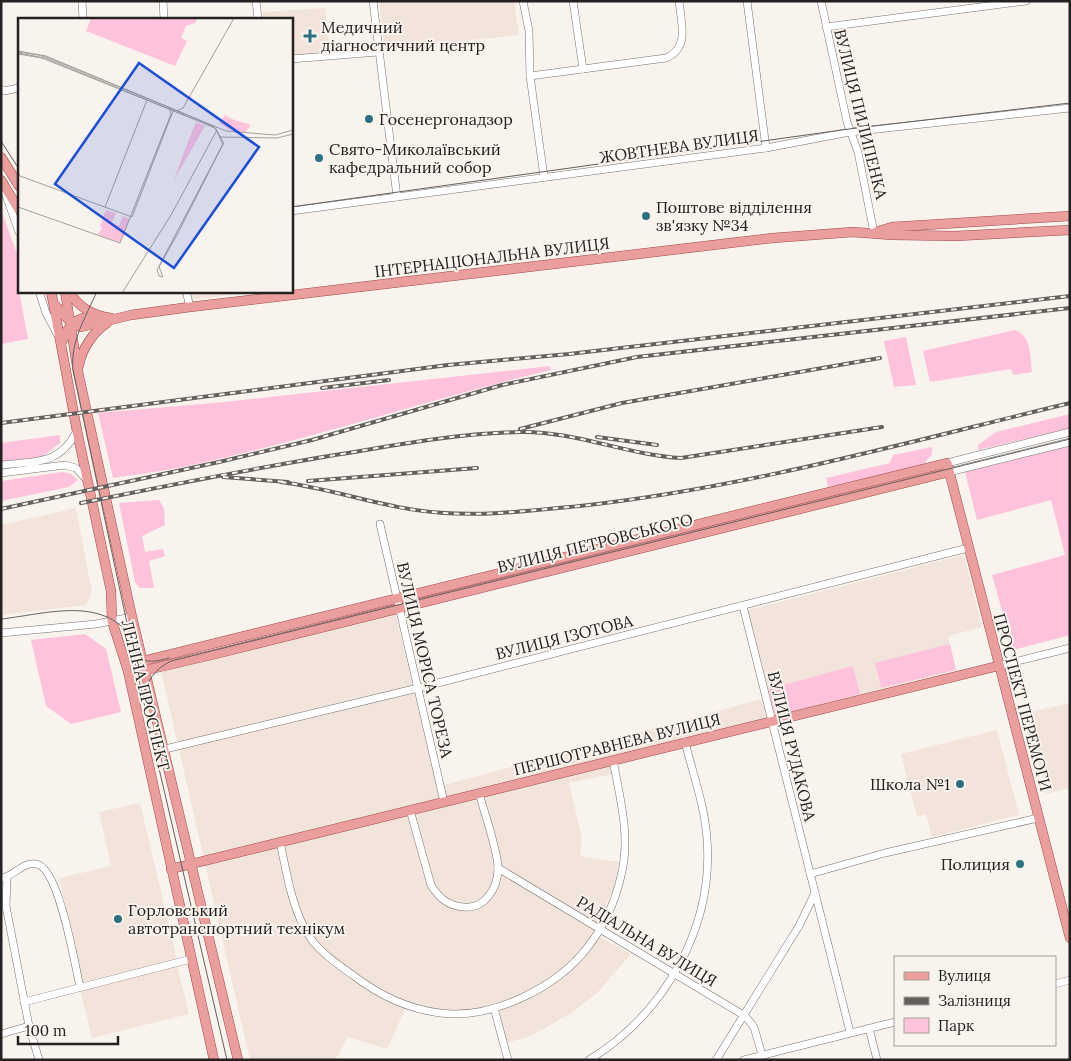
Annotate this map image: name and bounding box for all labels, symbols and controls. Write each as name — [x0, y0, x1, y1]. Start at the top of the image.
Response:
place label: Медичний діагностичний центр — [321, 17, 485, 55]
inset map — [18, 18, 292, 292]
street label: ВУЛИЦЯ ПИЛИПЕНКА — [830, 27, 892, 202]
marker: Медичний діагностичний центр — [303, 29, 317, 43]
place label: Госенергонадзор — [379, 109, 513, 129]
marker: Госенергонадзор — [363, 113, 375, 125]
street label: ЖОВТНЕВА ВУЛИЦЯ — [598, 125, 760, 167]
place label: Свято-Миколаївський кафедральний собор — [329, 139, 501, 177]
marker: Свято-Миколаївський кафедральний собор — [313, 152, 325, 164]
place label: Поштове відділення зв'язку №34 — [656, 197, 812, 235]
marker: Поштове відділення зв'язку №34 — [640, 210, 652, 222]
street label: ІНТЕРНАЦІОНАЛЬНА ВУЛИЦЯ — [373, 233, 611, 281]
street label: ВУЛИЦЯ ПЕТРОВСЬКОГО — [495, 509, 695, 577]
street label: ВУЛИЦЯ МОРІСА ТОРЕЗА — [393, 560, 457, 761]
street label: ВУЛИЦЯ ІЗОТОВА — [493, 610, 636, 664]
street label: ПРОСПЕКТ ПЕРЕМОГИ — [990, 611, 1056, 793]
street label: ЛЕНІНА ПРОСПЕКТ — [118, 618, 174, 772]
street label: ВУЛИЦЯ РУДАКОВА — [764, 669, 821, 824]
street label: ПЕРШОТРАВНЕВА ВУЛИЦЯ — [511, 709, 723, 779]
place label: Школа №1 — [870, 774, 950, 794]
marker: Школа №1 — [954, 778, 966, 790]
place label: Полиция — [941, 854, 1010, 874]
marker: Полиция — [1014, 858, 1026, 870]
street label: РАДІАЛЬНА ВУЛИЦЯ — [573, 891, 721, 991]
place label: Горловський автотранспортний технікум — [128, 900, 346, 938]
marker: Горловський автотранспортний технікум — [112, 913, 124, 925]
legend — [894, 956, 1056, 1046]
text: Вулиця — [938, 966, 991, 985]
text: Залізниця — [938, 991, 1011, 1010]
scale bar — [18, 1014, 118, 1046]
text: Парк — [938, 1016, 974, 1035]
text: 100 m — [25, 1021, 66, 1040]

